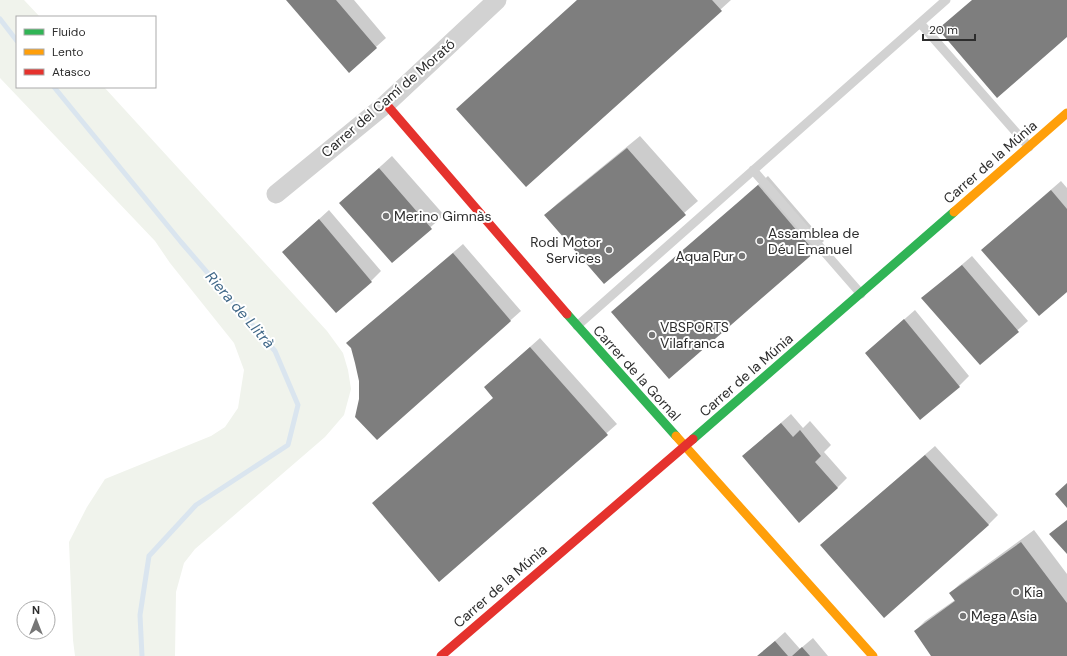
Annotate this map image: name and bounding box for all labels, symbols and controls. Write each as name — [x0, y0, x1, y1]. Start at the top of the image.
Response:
legend — [16, 16, 156, 88]
scale bar — [923, 16, 975, 42]
text: 20 m — [929, 22, 958, 38]
text: Fluido — [52, 24, 86, 40]
street label: Carrer del Camí de Morató — [317, 35, 459, 161]
text: Lento — [52, 44, 83, 60]
text: Atasco — [52, 64, 91, 80]
street label: Carrer de la Múnia — [939, 116, 1041, 208]
place label: Merino Gimnàs — [394, 207, 491, 225]
marker: Merino Gimnàs — [381, 211, 391, 221]
place label: Assamblea de Déu Emanuel — [768, 224, 859, 258]
place label: Rodi Motor Services — [530, 233, 601, 267]
marker: Assamblea de Déu Emanuel — [755, 236, 765, 246]
marker: Rodi Motor Services — [604, 245, 614, 255]
place label: Aqua Pur — [676, 247, 734, 265]
marker: Aqua Pur — [737, 251, 747, 261]
water label: Riera de Llitrà — [201, 267, 279, 353]
place label: VBSPORTS Vilafranca — [660, 318, 729, 352]
street label: Carrer de la Gornal — [589, 322, 685, 424]
street label: Carrer de la Múnia — [695, 329, 797, 421]
marker: VBSPORTS Vilafranca — [647, 330, 657, 340]
street label: Carrer de la Múnia — [449, 540, 551, 632]
place label: Kia — [1024, 583, 1043, 601]
marker: Kia — [1011, 587, 1021, 597]
north arrow — [16, 600, 56, 640]
text: N — [32, 603, 40, 617]
place label: Mega Asia — [971, 607, 1037, 625]
marker: Mega Asia — [958, 611, 968, 621]

